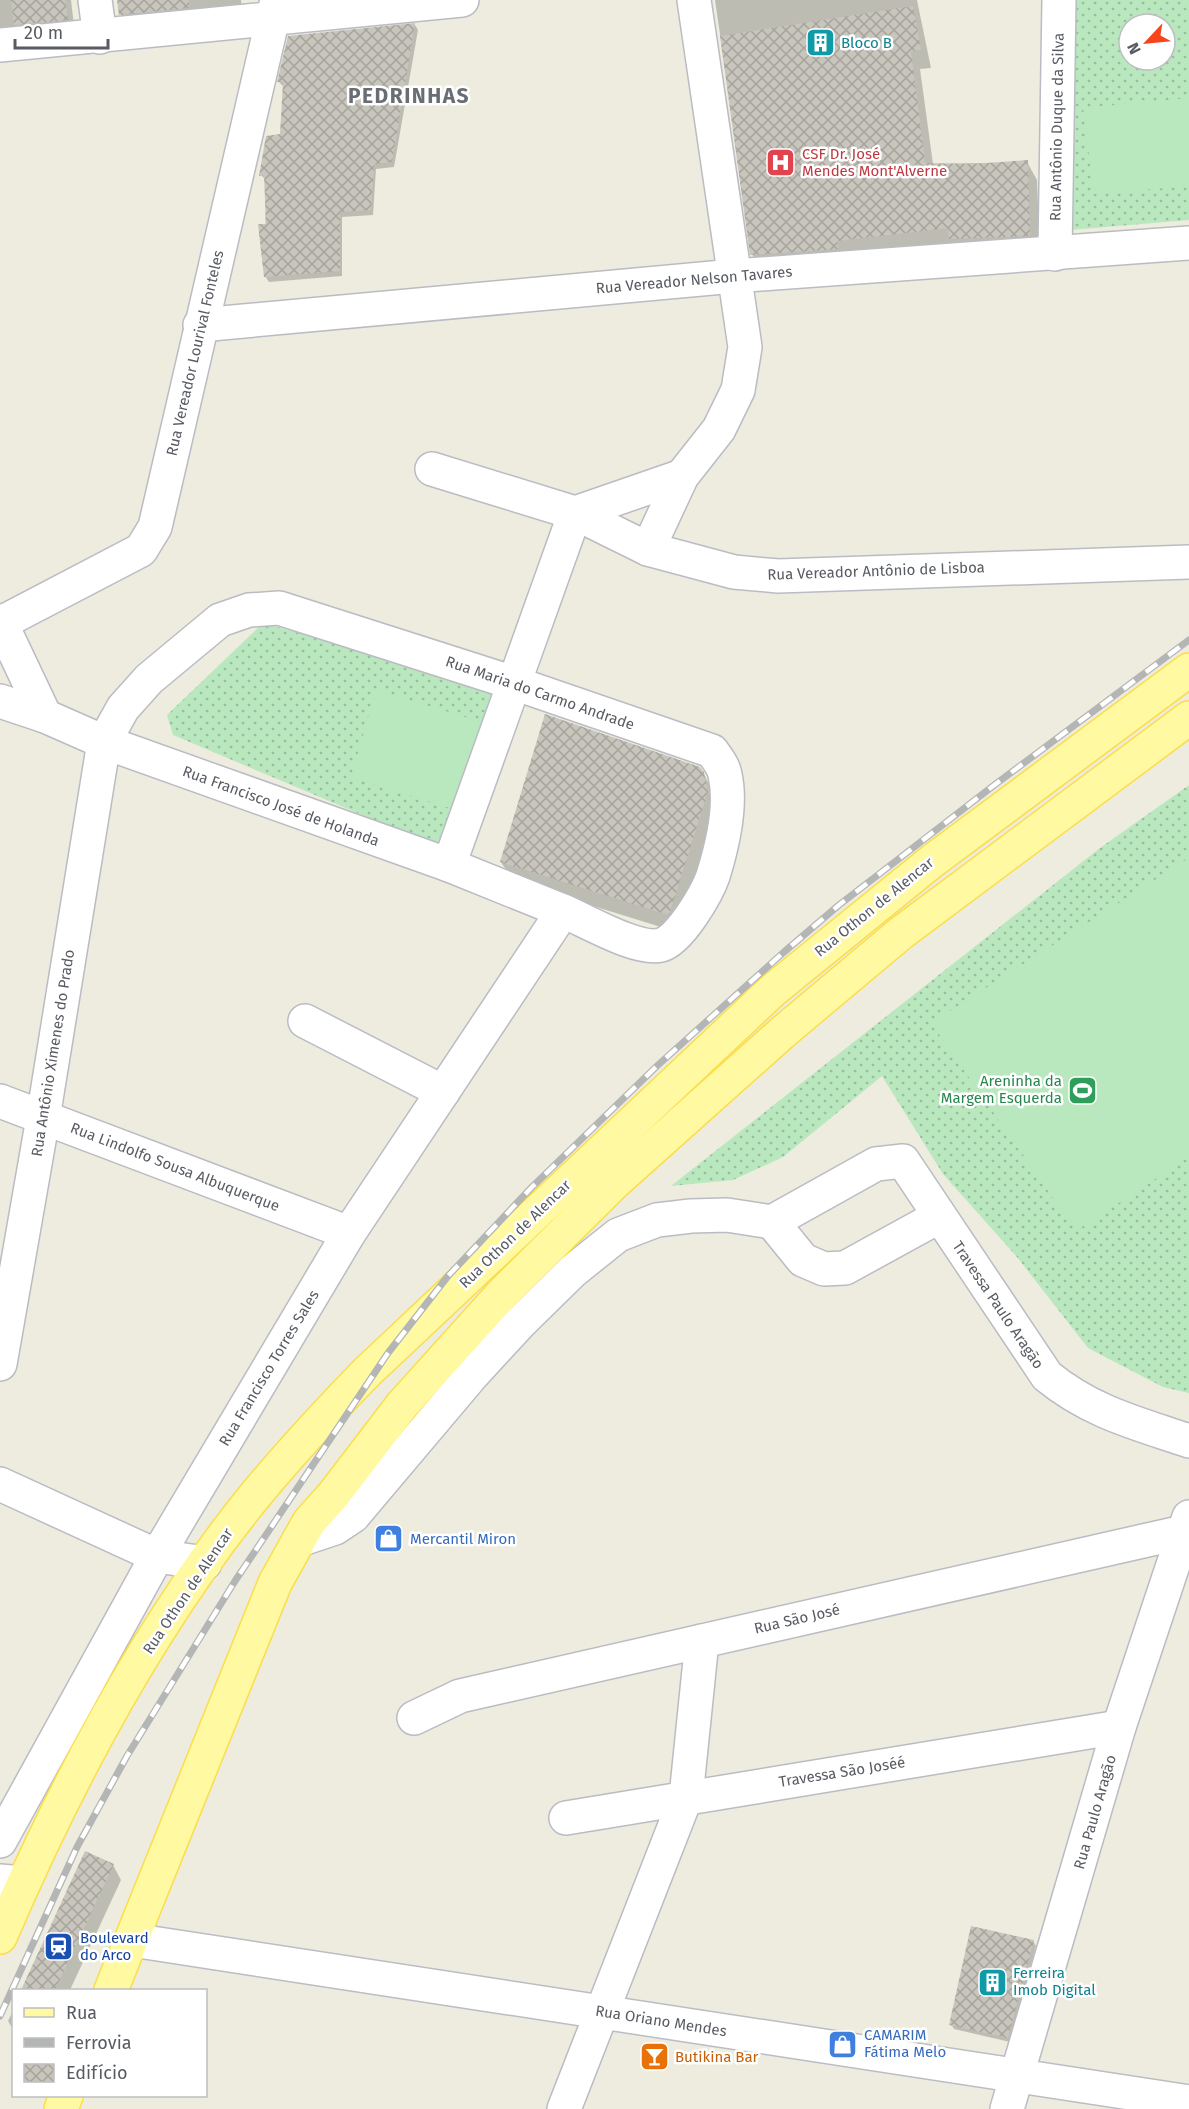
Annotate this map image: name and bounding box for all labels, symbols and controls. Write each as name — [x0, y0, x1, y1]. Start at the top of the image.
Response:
scale bar — [15, 12, 108, 50]
north arrow — [1117, 12, 1177, 72]
text: 20 m — [24, 22, 63, 44]
building icon: Bloco B — [804, 27, 836, 59]
street label: Rua Antônio Duque da Silva — [1046, 33, 1068, 221]
place label: Bloco B — [841, 34, 892, 52]
text: N — [1123, 39, 1145, 57]
district label: PEDRINHAS — [348, 83, 470, 109]
place label: CSF Dr. José Mendes Mont'Alverne — [802, 145, 947, 180]
hospital icon: CSF Dr. José Mendes Mont'Alverne — [765, 147, 797, 179]
street label: Rua Vereador Lourival Fonteles — [163, 248, 227, 458]
street label: Rua Vereador Nelson Tavares — [595, 262, 793, 298]
street label: Rua Vereador Antônio de Lisboa — [767, 558, 985, 584]
street label: Rua Maria do Carmo Andrade — [443, 652, 637, 734]
street label: Rua Francisco José de Holanda — [180, 762, 382, 850]
street label: Rua Othon de Alencar — [811, 853, 937, 961]
street label: Rua Antônio Ximenes do Prado — [28, 948, 78, 1158]
place label: Areninha da Margem Esquerda — [941, 1072, 1062, 1107]
sports icon: Areninha da Margem Esquerda — [1067, 1074, 1099, 1106]
street label: Rua Lindolfo Sousa Albuquerque — [68, 1119, 282, 1215]
street label: Rua Othon de Alencar — [456, 1176, 575, 1292]
street label: Travessa Paulo Aragão — [949, 1238, 1047, 1372]
street label: Rua Francisco Torres Sales — [215, 1287, 323, 1449]
shop icon: Mercantil Miron — [373, 1523, 405, 1555]
street label: Rua Othon de Alencar — [139, 1524, 237, 1657]
place label: Mercantil Miron — [410, 1530, 516, 1548]
street label: Rua São José — [752, 1600, 842, 1638]
street label: Travessa São Joséé — [778, 1753, 906, 1791]
street label: Rua Paulo Aragão — [1070, 1753, 1120, 1871]
place label: Boulevard do Arco — [80, 1929, 149, 1964]
station icon: Boulevard do Arco — [43, 1931, 75, 1963]
place label: Ferreira Imob Digital — [1013, 1964, 1096, 1999]
building icon: Ferreira Imob Digital — [976, 1966, 1008, 1998]
legend — [12, 1989, 207, 2097]
text: Rua — [66, 2002, 97, 2024]
street label: Rua Oriano Mendes — [594, 2002, 728, 2040]
place label: CAMARIM Fátima Melo — [864, 2026, 946, 2061]
shop icon: CAMARIM Fátima Melo — [827, 2028, 859, 2060]
text: Ferrovia — [66, 2032, 132, 2054]
bar icon: Butikina Bar — [638, 2041, 670, 2073]
place label: Butikina Bar — [675, 2048, 759, 2066]
text: Edifício — [66, 2062, 128, 2084]

